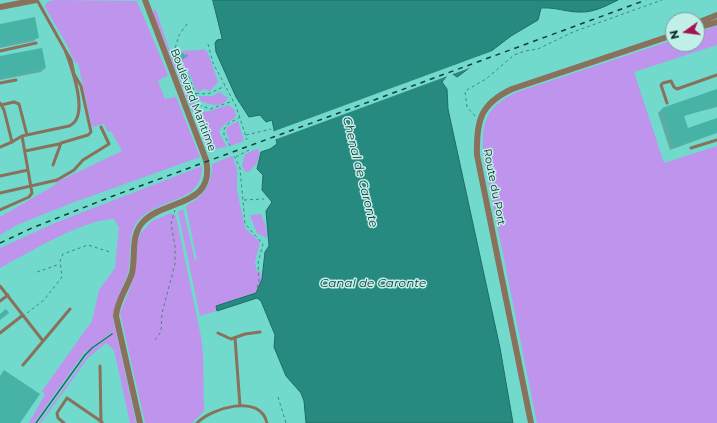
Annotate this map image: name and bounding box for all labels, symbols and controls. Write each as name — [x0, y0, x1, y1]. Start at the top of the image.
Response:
north arrow — [665, 12, 705, 52]
text: N — [666, 29, 682, 41]
street label: Boulevard Maritime — [167, 47, 219, 153]
water label: Chenal de Caronte — [339, 115, 381, 229]
street label: Route du Port — [480, 148, 508, 226]
water label: Canal de Caronte — [320, 276, 426, 290]

